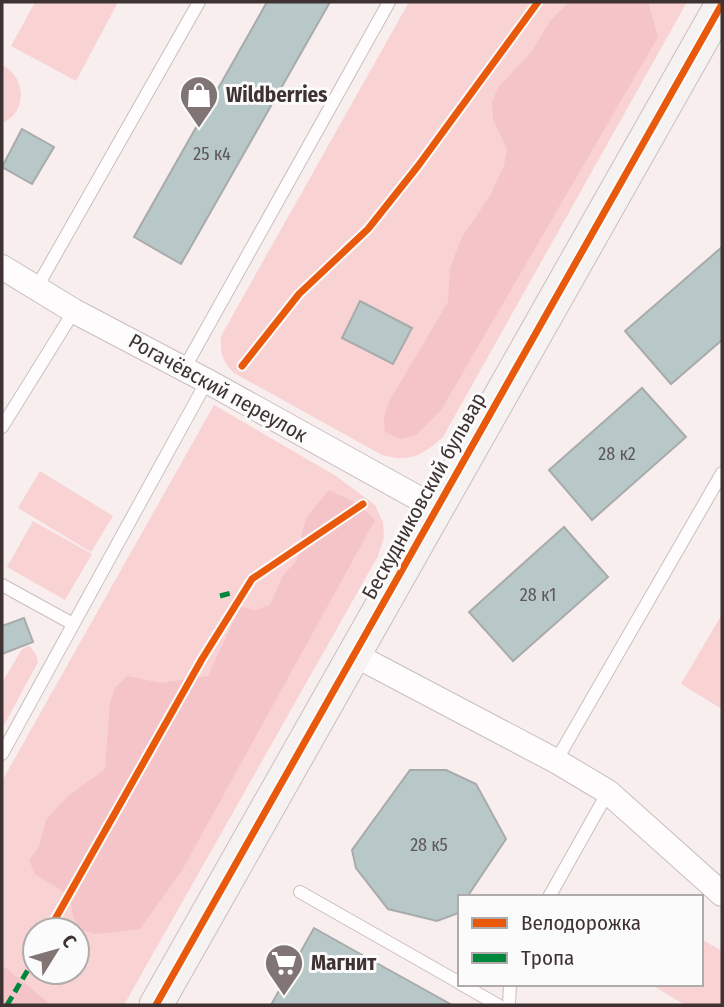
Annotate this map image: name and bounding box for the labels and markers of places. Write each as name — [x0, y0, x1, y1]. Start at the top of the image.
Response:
shop icon: Wildberries — [178, 74, 220, 129]
place label: Wildberries — [226, 82, 327, 108]
supermarket icon: Магнит — [263, 942, 305, 997]
place label: Магнит — [311, 950, 377, 976]

